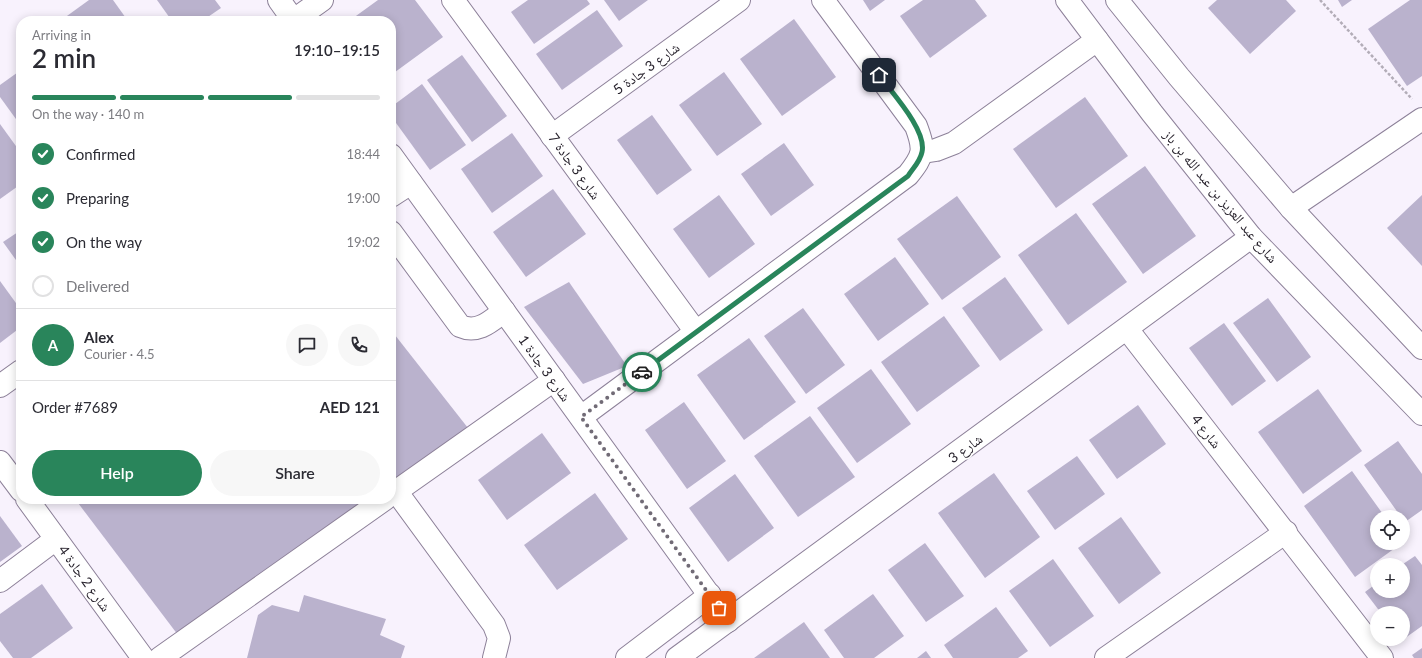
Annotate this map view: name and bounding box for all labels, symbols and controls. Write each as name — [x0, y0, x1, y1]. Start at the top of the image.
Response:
text: Arriving in — [32, 27, 91, 43]
street label: شارع 3 جادة 5 — [610, 38, 684, 99]
text: 19:10–19:15 — [294, 41, 380, 59]
text: 2 min — [32, 42, 96, 74]
pin — [862, 58, 896, 92]
icon: home — [868, 64, 890, 86]
text: On the way · 140 m — [32, 106, 144, 122]
street label: شارع عبد العزيز بن عبد الله بن باز — [1158, 125, 1282, 267]
street label: شارع 3 جادة 7 — [544, 130, 605, 204]
icon: check — [32, 143, 54, 165]
text: Confirmed — [66, 145, 135, 163]
text: 18:44 — [347, 146, 380, 162]
icon: check — [32, 187, 54, 209]
text: Preparing — [66, 189, 129, 207]
text: 19:00 — [347, 190, 380, 206]
icon: check — [32, 231, 54, 253]
text: On the way — [66, 233, 142, 251]
text: 19:02 — [347, 234, 380, 250]
text: Delivered — [66, 277, 129, 295]
button: chat — [286, 324, 328, 366]
button: phone — [338, 324, 380, 366]
text: Alex — [84, 328, 114, 346]
street label: شارع 3 جادة 1 — [514, 332, 575, 406]
text: A — [48, 336, 58, 354]
text: Courier · 4.5 — [84, 346, 155, 362]
courier — [622, 352, 662, 392]
icon: car — [631, 361, 653, 383]
text: Order #7689 — [32, 398, 118, 416]
text: AED 121 — [320, 398, 380, 416]
street label: شارع 4 — [1187, 411, 1225, 453]
street label: شارع 3 — [944, 430, 987, 468]
button: Help — [32, 450, 202, 496]
button: Share — [210, 450, 380, 496]
map controls — [1370, 510, 1410, 646]
button: locate — [1370, 510, 1410, 550]
street label: شارع 2 جادة 4 — [54, 542, 115, 616]
button: + — [1370, 558, 1410, 598]
pin — [702, 591, 736, 625]
icon: bag — [708, 597, 730, 619]
button: − — [1370, 606, 1410, 646]

